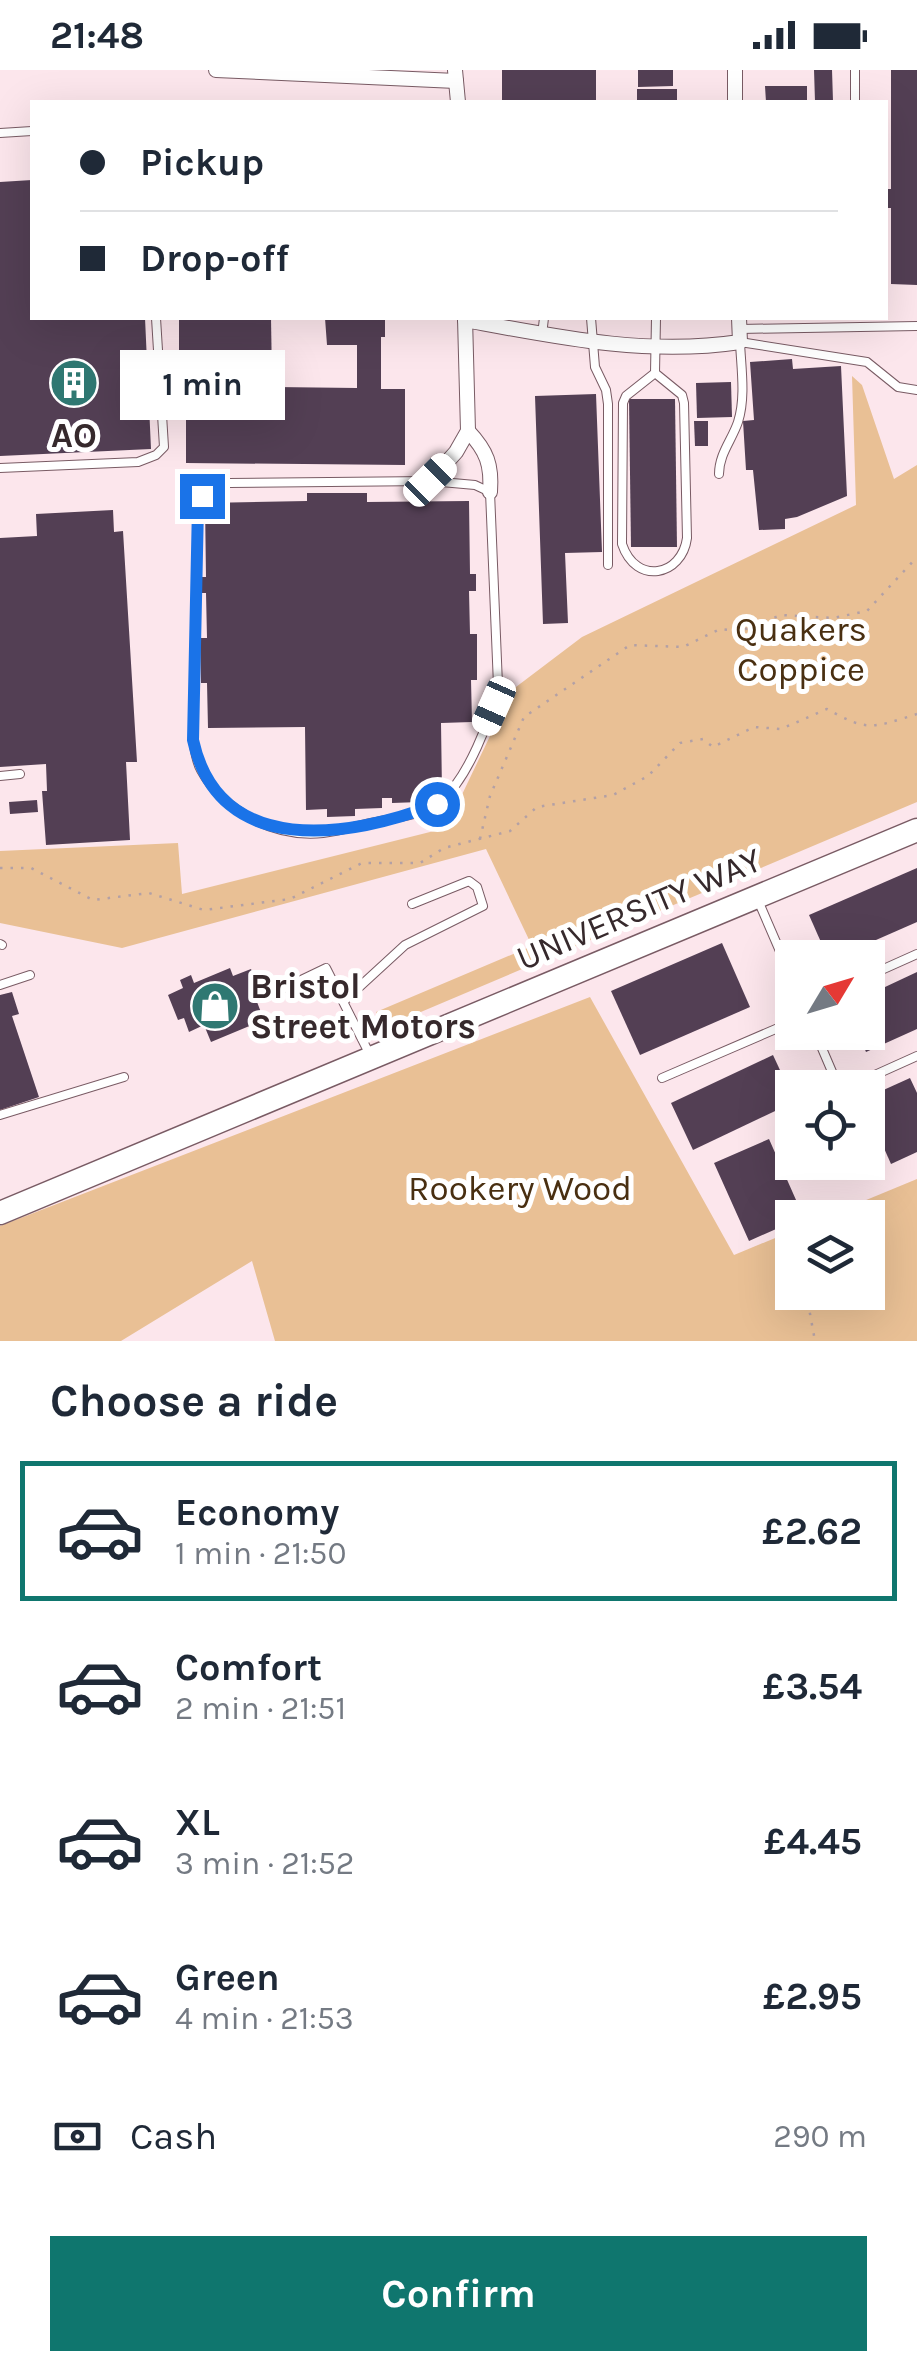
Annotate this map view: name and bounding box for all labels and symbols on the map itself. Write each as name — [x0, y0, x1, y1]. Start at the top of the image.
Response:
callout: 1 min — [120, 351, 284, 421]
building icon: AO — [48, 357, 100, 409]
place label: AO — [51, 415, 97, 456]
car — [398, 448, 462, 512]
route end — [180, 474, 225, 519]
park label: Quakers Coppice — [735, 609, 867, 690]
car — [468, 672, 520, 740]
route start — [415, 782, 460, 827]
street label: UNIVERSITY WAY — [510, 839, 768, 979]
north arrow — [775, 940, 885, 1050]
place label: Bristol Street Motors — [250, 966, 476, 1047]
shop icon: Bristol Street Motors — [189, 980, 241, 1032]
park label: Rookery Wood — [408, 1168, 632, 1209]

